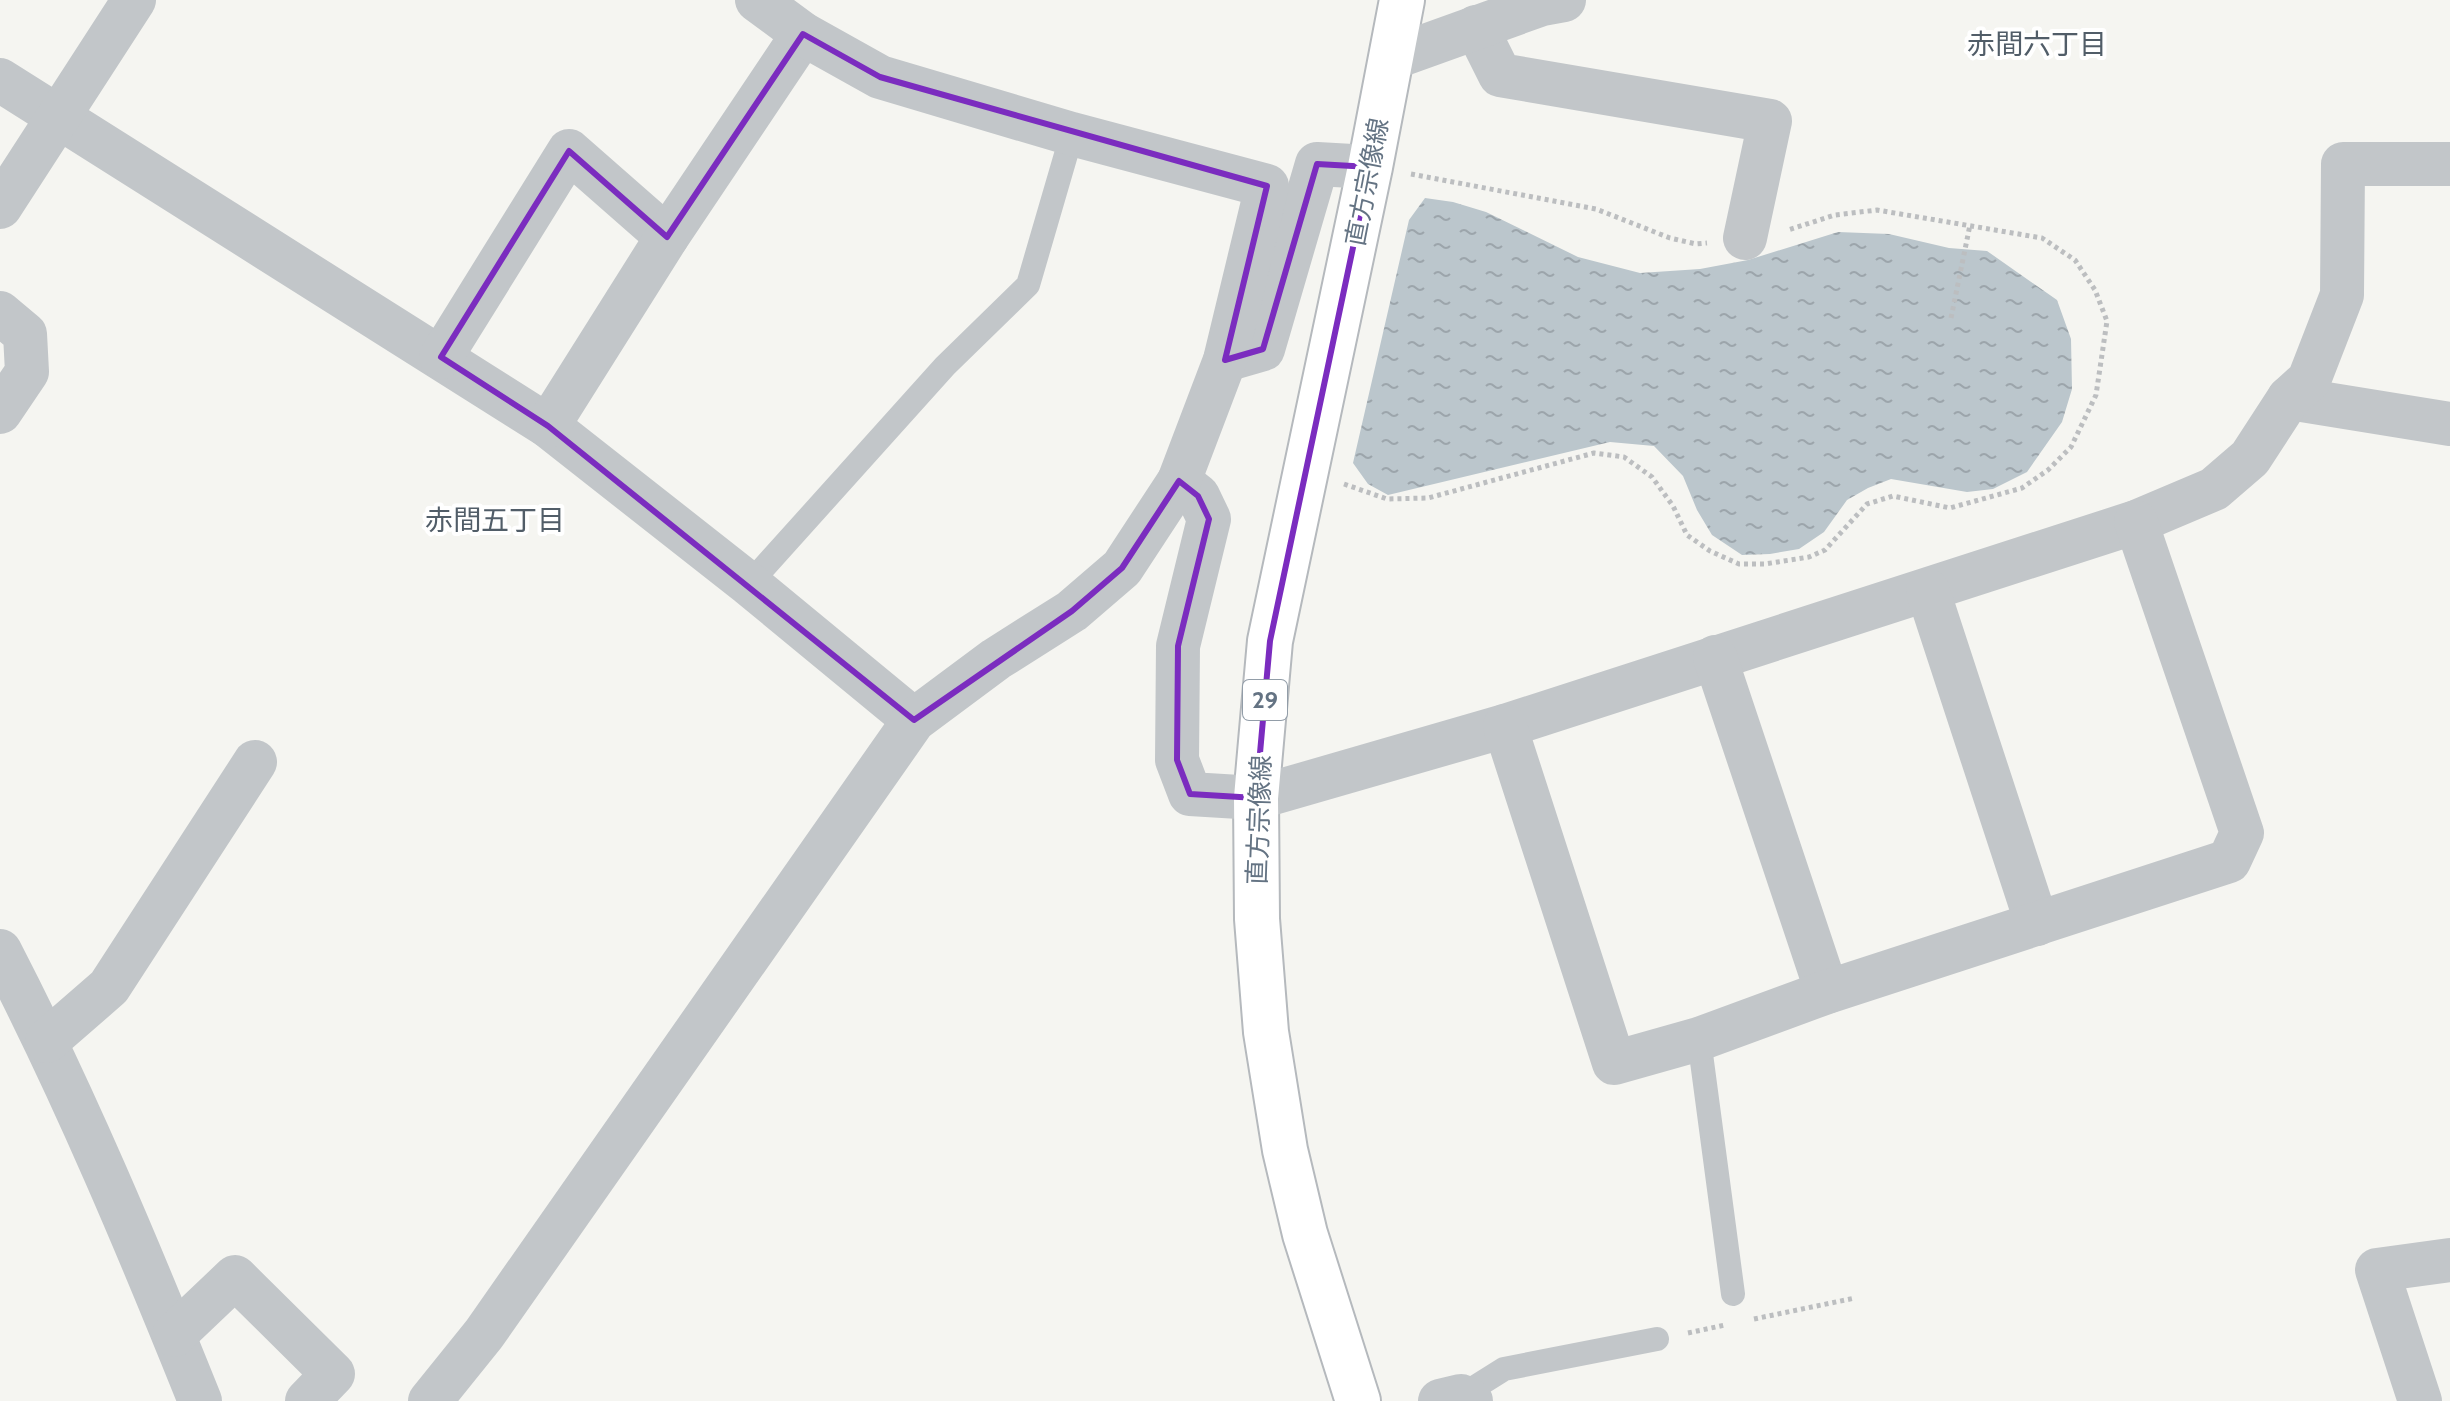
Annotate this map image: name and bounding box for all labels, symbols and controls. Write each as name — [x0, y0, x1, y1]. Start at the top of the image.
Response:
district label: 赤間六丁目 — [1967, 27, 2107, 61]
street label: 直方宗像線 — [1339, 115, 1395, 249]
district label: 赤間五丁目 — [425, 503, 565, 537]
road number: 29 — [1243, 680, 1287, 720]
street label: 直方宗像線 — [1241, 754, 1277, 886]

